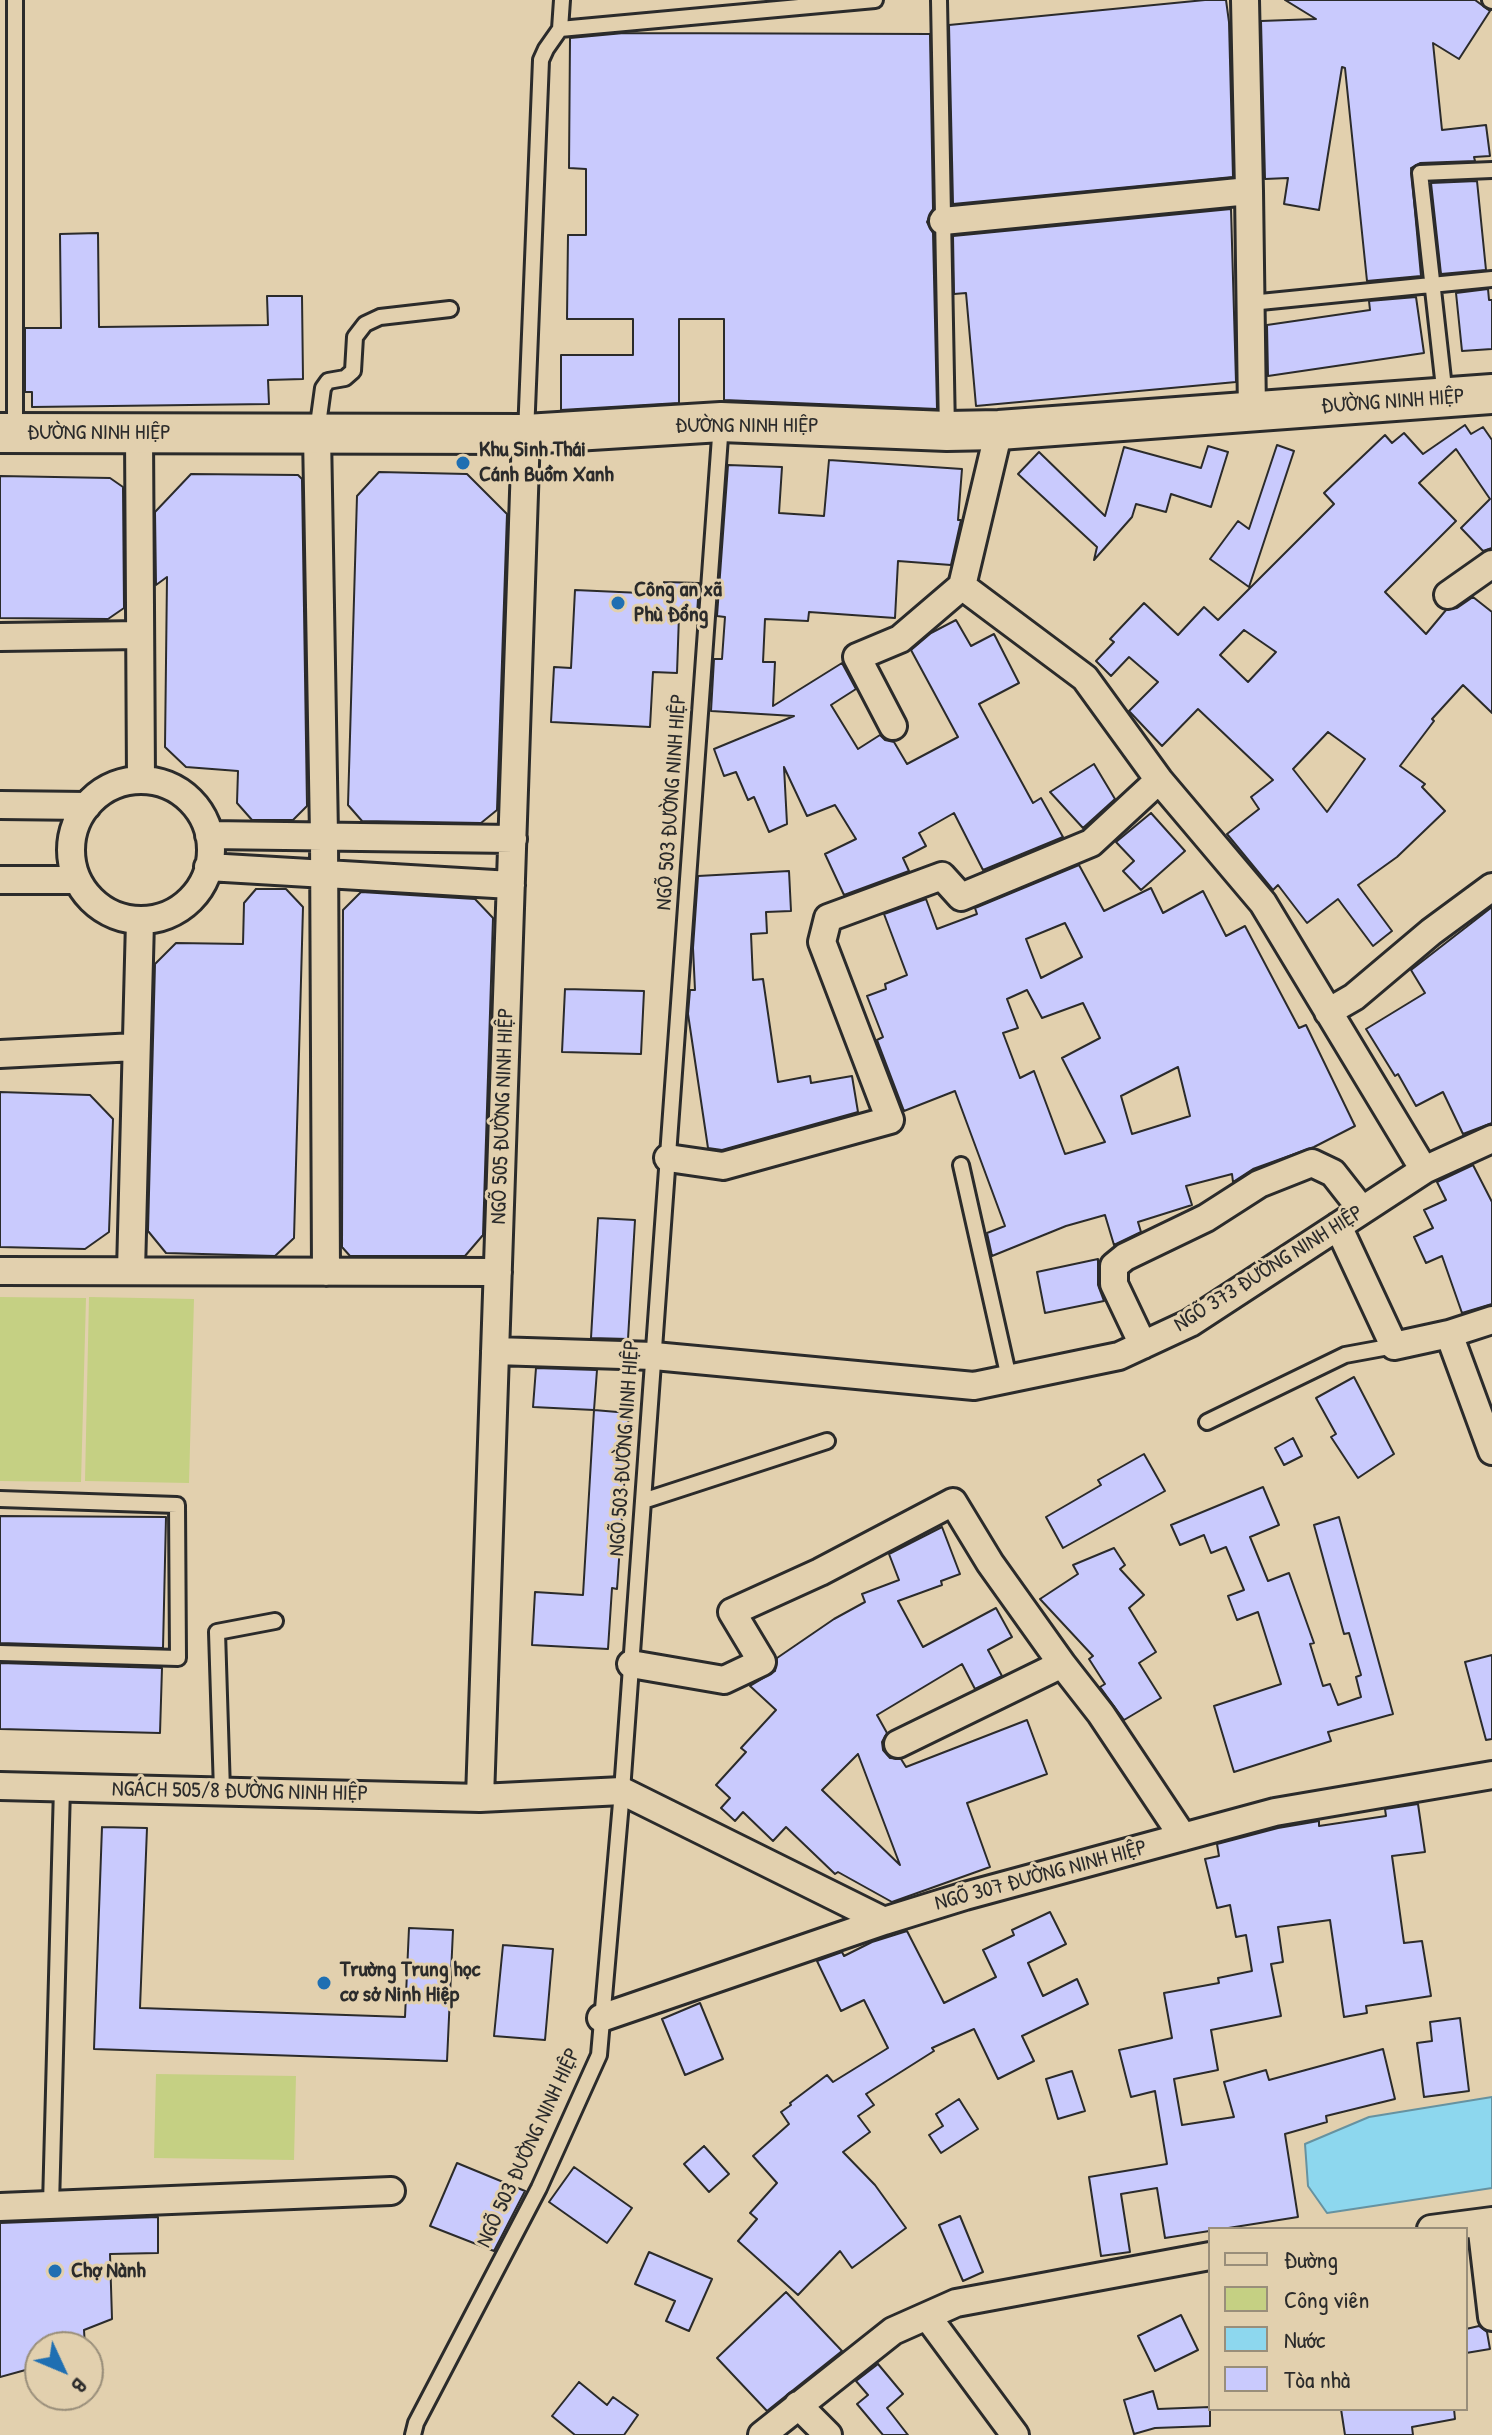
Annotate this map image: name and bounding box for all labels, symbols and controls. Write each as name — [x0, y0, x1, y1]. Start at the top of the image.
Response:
street label: ĐƯỜNG NINH HIỆP — [1321, 384, 1465, 420]
street label: ĐƯỜNG NINH HIỆP — [675, 413, 819, 439]
street label: ĐƯỜNG NINH HIỆP — [27, 420, 171, 446]
place label: Khu Sinh Thái Cánh Buồm Xanh — [479, 437, 614, 488]
marker: Khu Sinh Thái Cánh Buồm Xanh — [454, 454, 472, 472]
place label: Công an xã Phù Đổng — [634, 577, 722, 628]
marker: Công an xã Phù Đổng — [609, 594, 627, 612]
street label: NGÕ 503 ĐƯỜNG NINH HIỆP — [651, 693, 693, 911]
street label: NGÕ 505 ĐƯỜNG NINH HIỆP — [486, 1007, 520, 1225]
street label: NGÕ 373 ĐƯỜNG NINH HIỆP — [1169, 1200, 1369, 1338]
street label: NGÕ 503 ĐƯỜNG NINH HIỆP — [604, 1339, 646, 1557]
street label: NGÁCH 505/8 ĐƯỜNG NINH HIỆP — [112, 1777, 368, 1807]
street label: NGÕ 307 ĐƯỜNG NINH HIỆP — [932, 1835, 1150, 1917]
place label: Trường Trung học cơ sở Ninh Hiệp — [340, 1957, 480, 2008]
marker: Trường Trung học cơ sở Ninh Hiệp — [315, 1974, 333, 1992]
street label: NGÕ 503 ĐƯỜNG NINH HIỆP — [471, 2044, 587, 2252]
legend — [1208, 2227, 1468, 2411]
text: Đường — [1284, 2243, 1338, 2275]
place label: Chợ Nành — [71, 2258, 146, 2284]
marker: Chợ Nành — [46, 2262, 64, 2280]
text: Công viên — [1284, 2283, 1369, 2315]
text: Nước — [1284, 2323, 1325, 2355]
north arrow — [24, 2331, 104, 2411]
text: Tòa nhà — [1284, 2363, 1350, 2395]
text: B — [65, 2372, 94, 2401]

